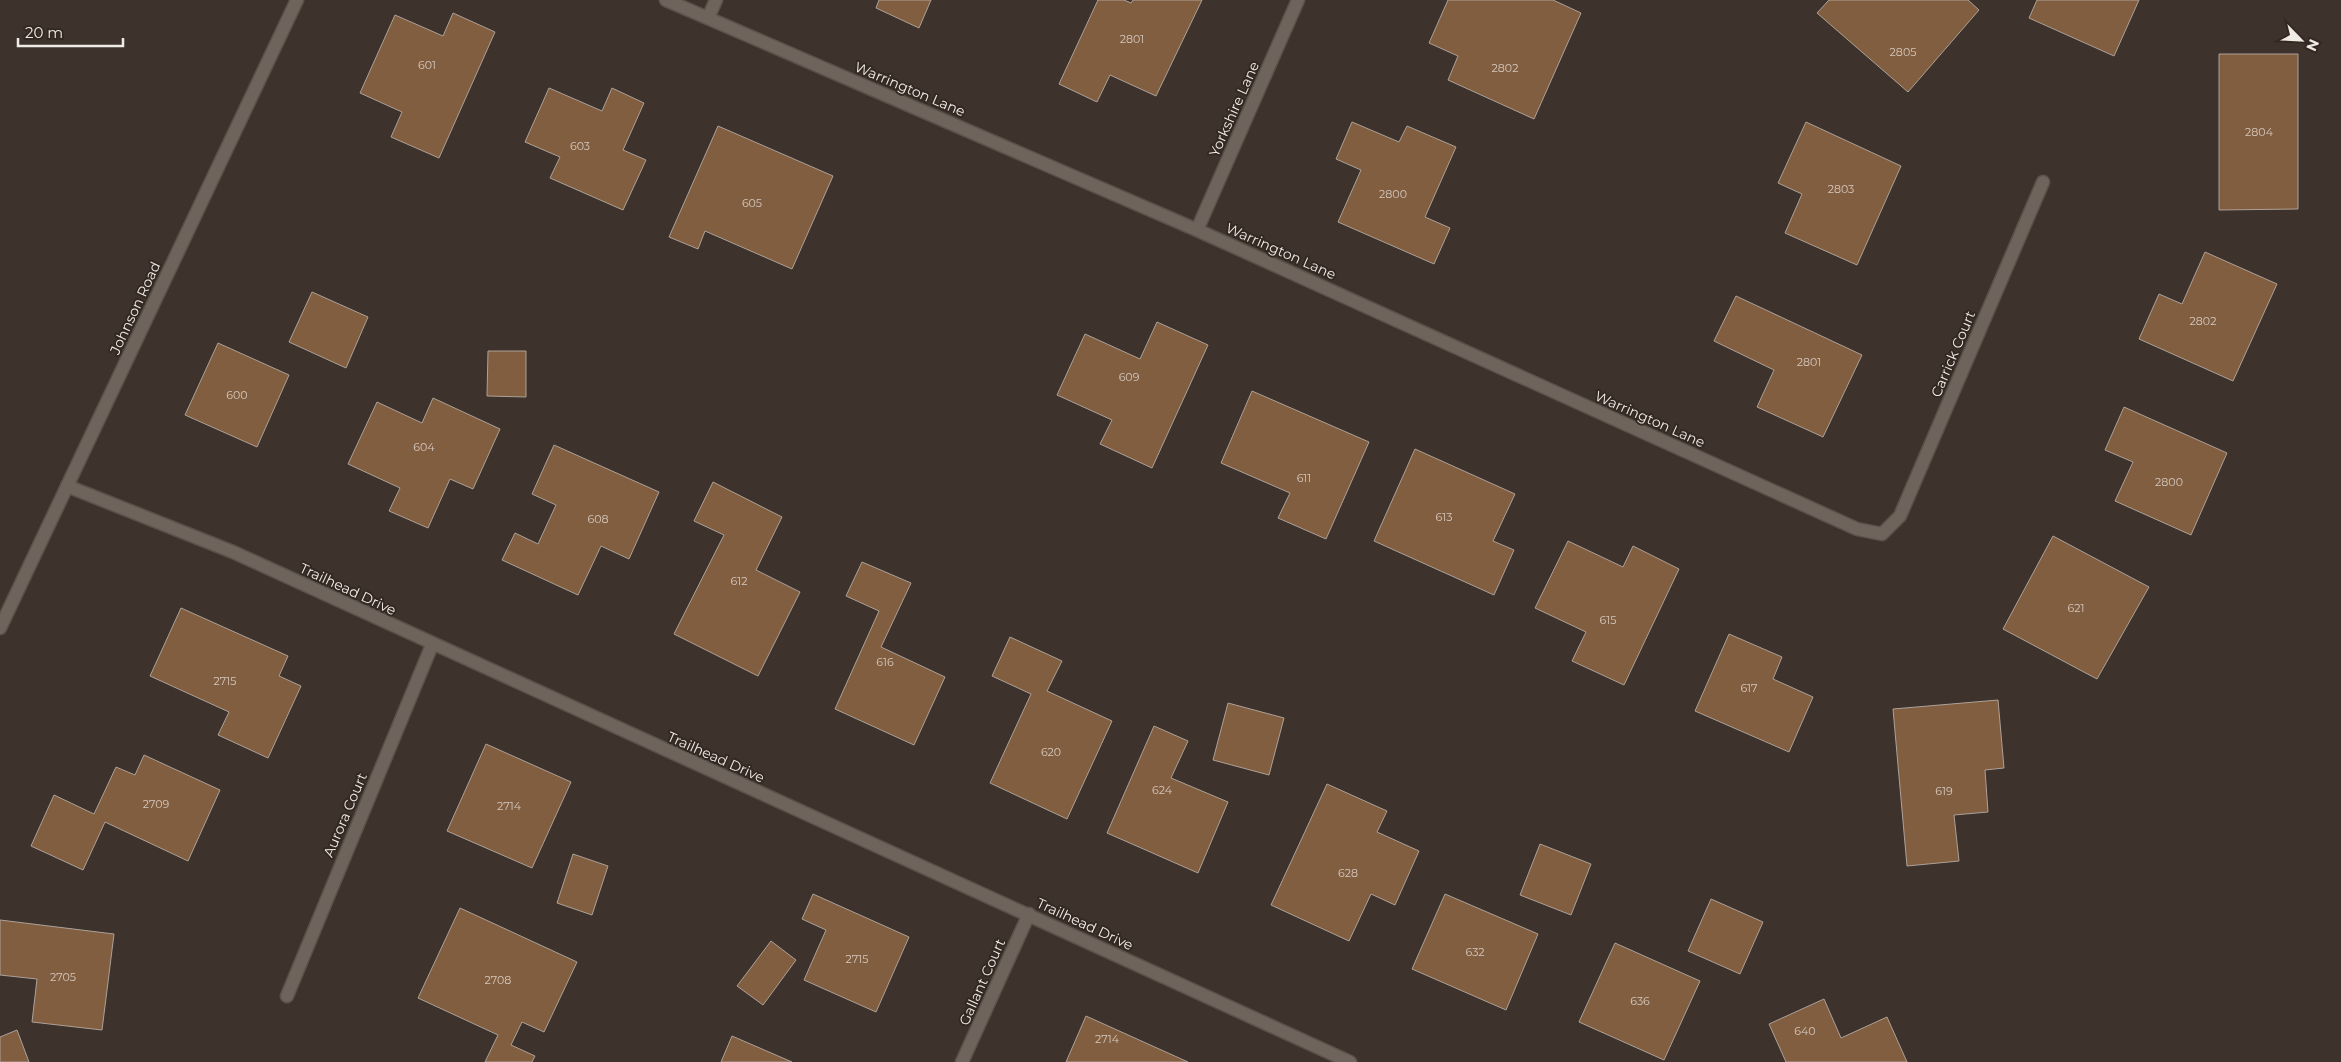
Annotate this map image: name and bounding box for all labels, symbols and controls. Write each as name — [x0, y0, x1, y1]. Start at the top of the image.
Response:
scale bar — [18, 15, 122, 47]
north arrow — [2276, 15, 2326, 65]
text: 20 m — [25, 23, 63, 42]
house number: 2801 — [1120, 32, 1144, 46]
text: N — [2302, 36, 2323, 54]
house number: 2805 — [1890, 45, 1916, 59]
house number: 601 — [418, 58, 436, 72]
street label: Warrington Lane — [852, 58, 968, 120]
street label: Yorkshire Lane — [1205, 59, 1263, 159]
house number: 2802 — [1492, 61, 1518, 75]
house number: 2804 — [2245, 125, 2274, 139]
house number: 603 — [570, 139, 590, 153]
house number: 2803 — [1828, 182, 1854, 196]
house number: 2800 — [1379, 187, 1407, 201]
house number: 605 — [742, 196, 762, 210]
street label: Warrington Lane — [1223, 219, 1339, 283]
street label: Johnson Road — [105, 259, 164, 358]
street label: Carrick Court — [1927, 308, 1979, 400]
house number: 2802 — [2190, 314, 2216, 328]
house number: 2801 — [1797, 355, 1821, 369]
house number: 609 — [1119, 370, 1140, 384]
street label: Warrington Lane — [1592, 387, 1708, 451]
house number: 600 — [226, 388, 248, 402]
house number: 604 — [413, 440, 435, 454]
house number: 611 — [1297, 471, 1311, 485]
house number: 2800 — [2155, 475, 2183, 489]
house number: 613 — [1436, 510, 1452, 524]
house number: 608 — [588, 512, 609, 526]
street label: Trailhead Drive — [297, 559, 399, 619]
house number: 612 — [731, 574, 747, 588]
house number: 621 — [2068, 601, 2084, 615]
house number: 615 — [1600, 613, 1616, 627]
house number: 616 — [876, 655, 894, 669]
house number: 2715 — [213, 674, 237, 688]
house number: 617 — [1740, 681, 1758, 695]
street label: Trailhead Drive — [665, 728, 767, 786]
house number: 620 — [1041, 745, 1061, 759]
street label: Aurora Court — [319, 770, 371, 860]
house number: 624 — [1152, 783, 1173, 797]
house number: 619 — [1935, 784, 1953, 798]
house number: 2709 — [143, 797, 170, 811]
house number: 2714 — [497, 799, 522, 813]
house number: 628 — [1338, 866, 1358, 880]
street label: Trailhead Drive — [1034, 894, 1136, 954]
street label: Gallant Court — [955, 936, 1009, 1028]
house number: 632 — [1465, 945, 1485, 959]
house number: 2715 — [845, 952, 869, 966]
house number: 2705 — [50, 970, 76, 984]
house number: 2708 — [485, 973, 511, 987]
house number: 636 — [1630, 994, 1650, 1008]
house number: 640 — [1794, 1024, 1816, 1038]
house number: 2714 — [1095, 1032, 1120, 1046]

